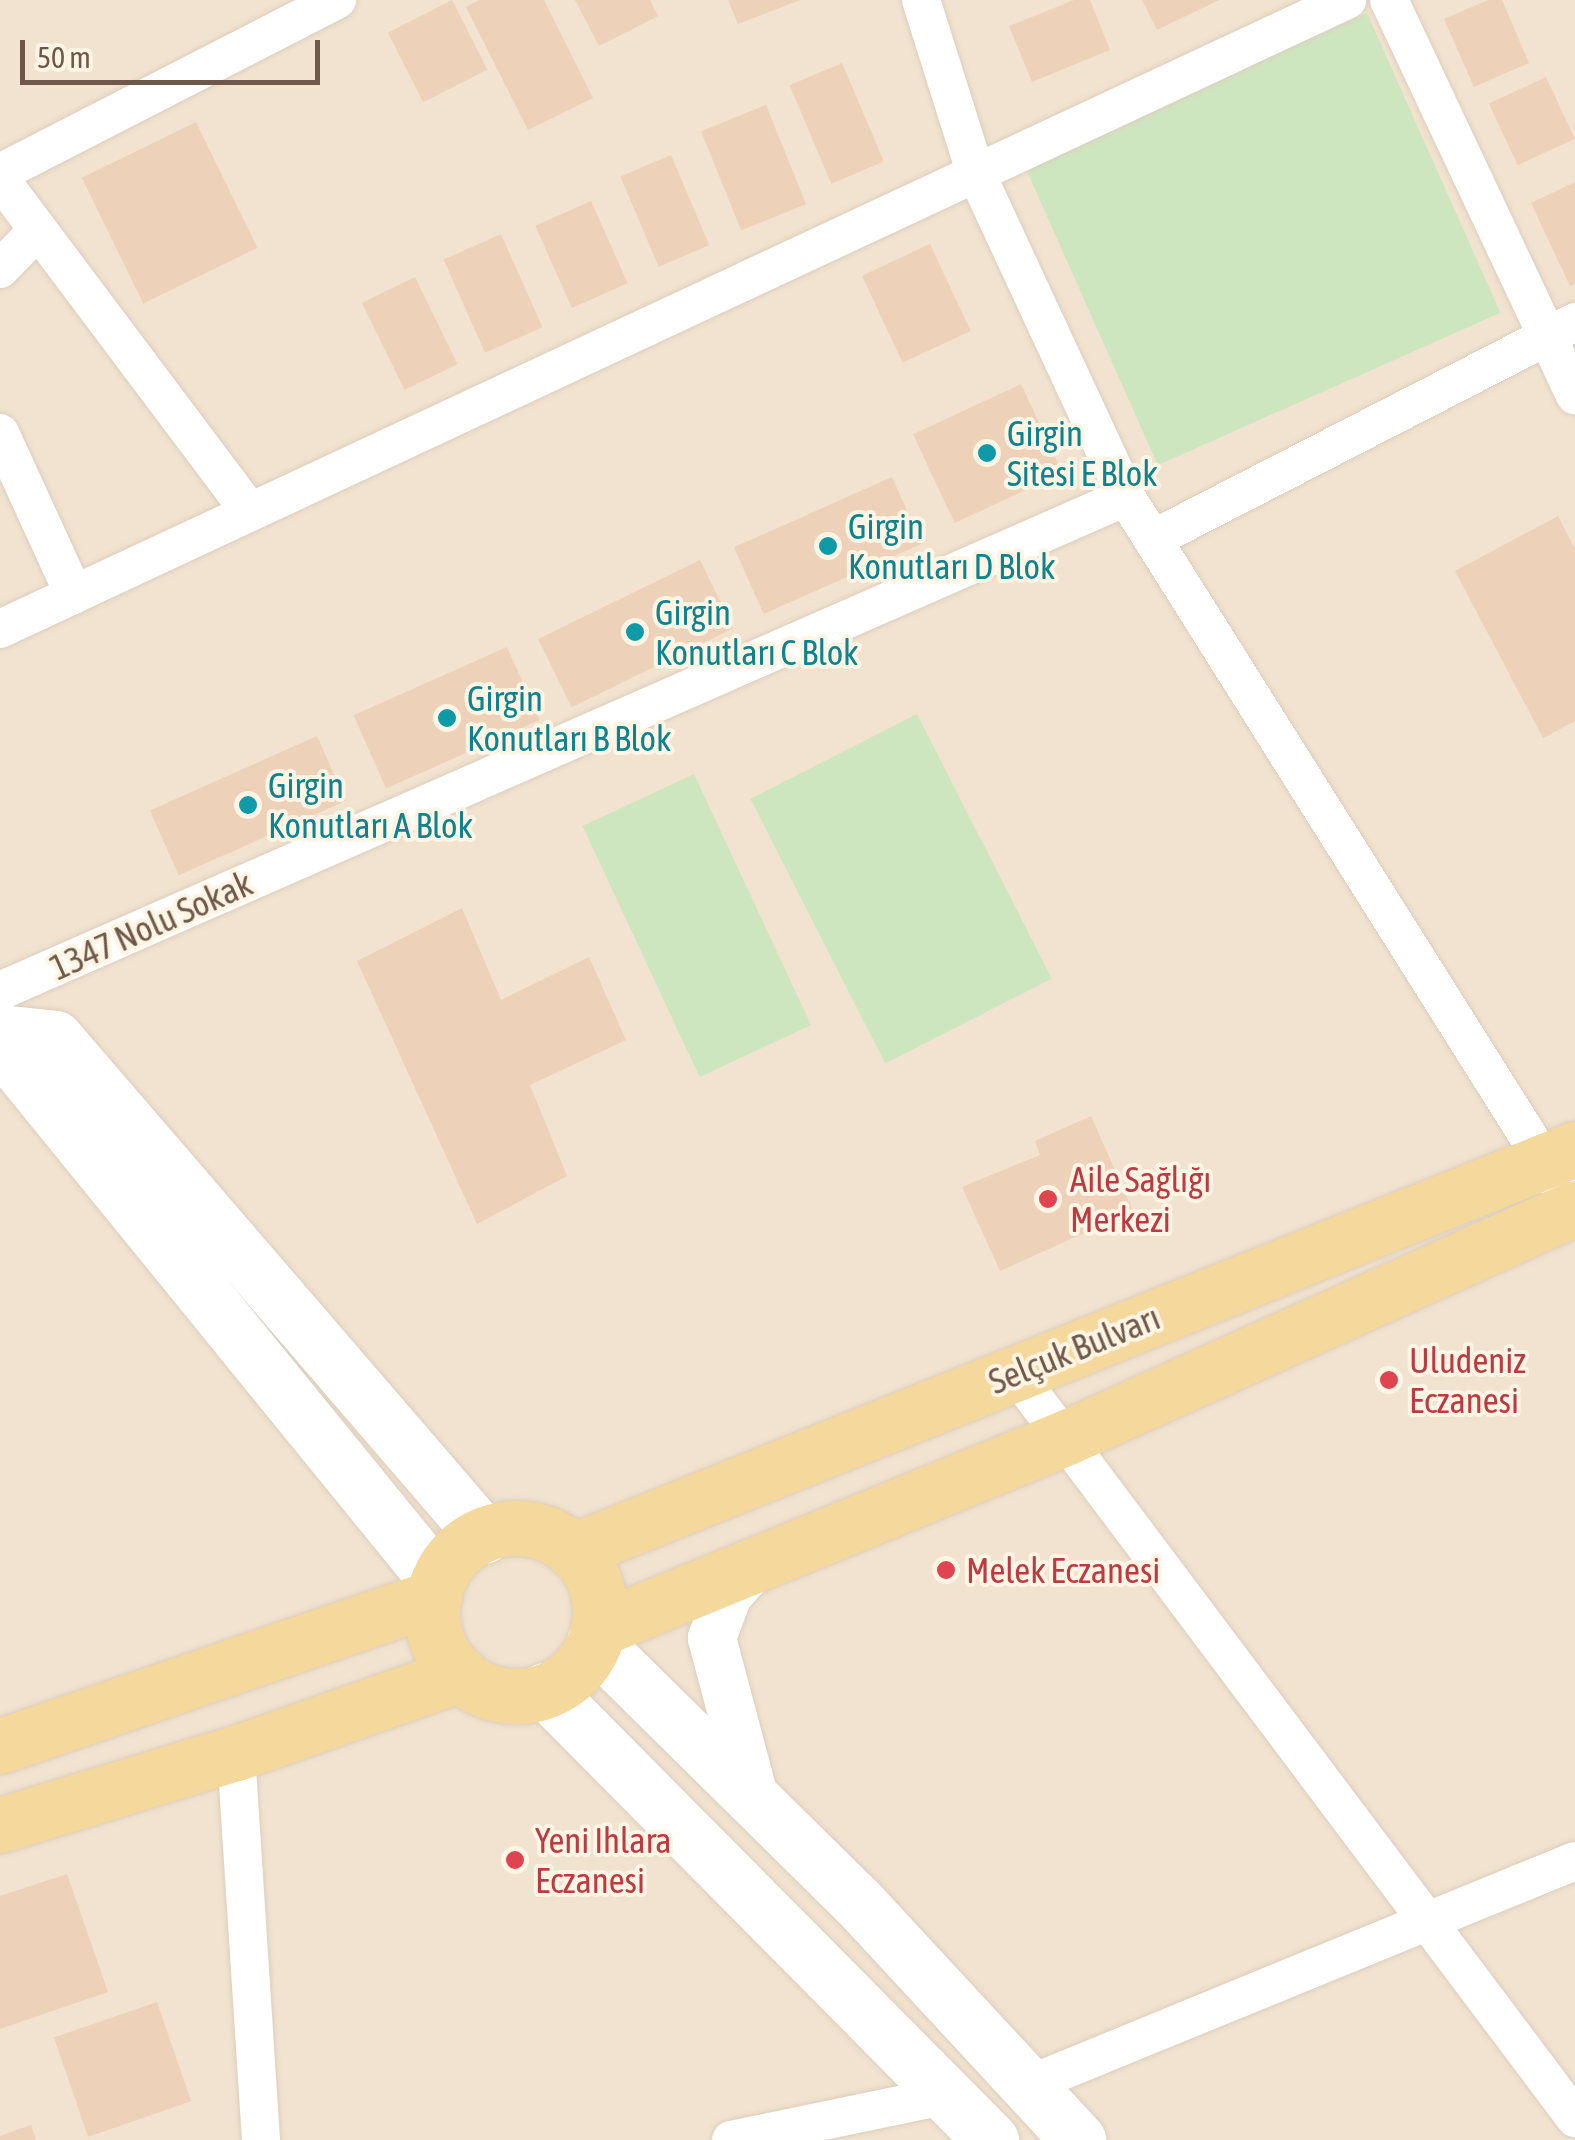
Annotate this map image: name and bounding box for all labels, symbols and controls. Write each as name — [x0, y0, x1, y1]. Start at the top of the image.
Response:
scale bar — [25, 20, 325, 82]
text: 50 m — [37, 40, 91, 74]
place label: Girgin Sitesi E Blok — [1007, 412, 1158, 494]
marker: Girgin Sitesi E Blok — [976, 442, 998, 464]
place label: Girgin Konutları D Blok — [848, 505, 1055, 587]
marker: Girgin Konutları D Blok — [817, 535, 839, 557]
place label: Girgin Konutları C Blok — [655, 591, 858, 673]
marker: Girgin Konutları C Blok — [624, 621, 646, 643]
place label: Girgin Konutları B Blok — [467, 677, 671, 759]
marker: Girgin Konutları B Blok — [436, 707, 458, 729]
place label: Girgin Konutları A Blok — [268, 764, 473, 846]
marker: Girgin Konutları A Blok — [237, 794, 259, 816]
street label: 1347 Nolu Sokak — [43, 862, 259, 988]
place label: Aile Sağlığı Merkezi — [1070, 1158, 1211, 1240]
marker: Aile Sağlığı Merkezi — [1035, 1186, 1061, 1212]
street label: Selçuk Bulvarı — [982, 1296, 1166, 1402]
place label: Uludeniz Eczanesi — [1409, 1339, 1526, 1421]
marker: Uludeniz Eczanesi — [1378, 1369, 1400, 1391]
place label: Melek Eczanesi — [966, 1549, 1160, 1591]
marker: Melek Eczanesi — [935, 1559, 957, 1581]
place label: Yeni Ihlara Eczanesi — [535, 1819, 672, 1901]
marker: Yeni Ihlara Eczanesi — [504, 1849, 526, 1871]

